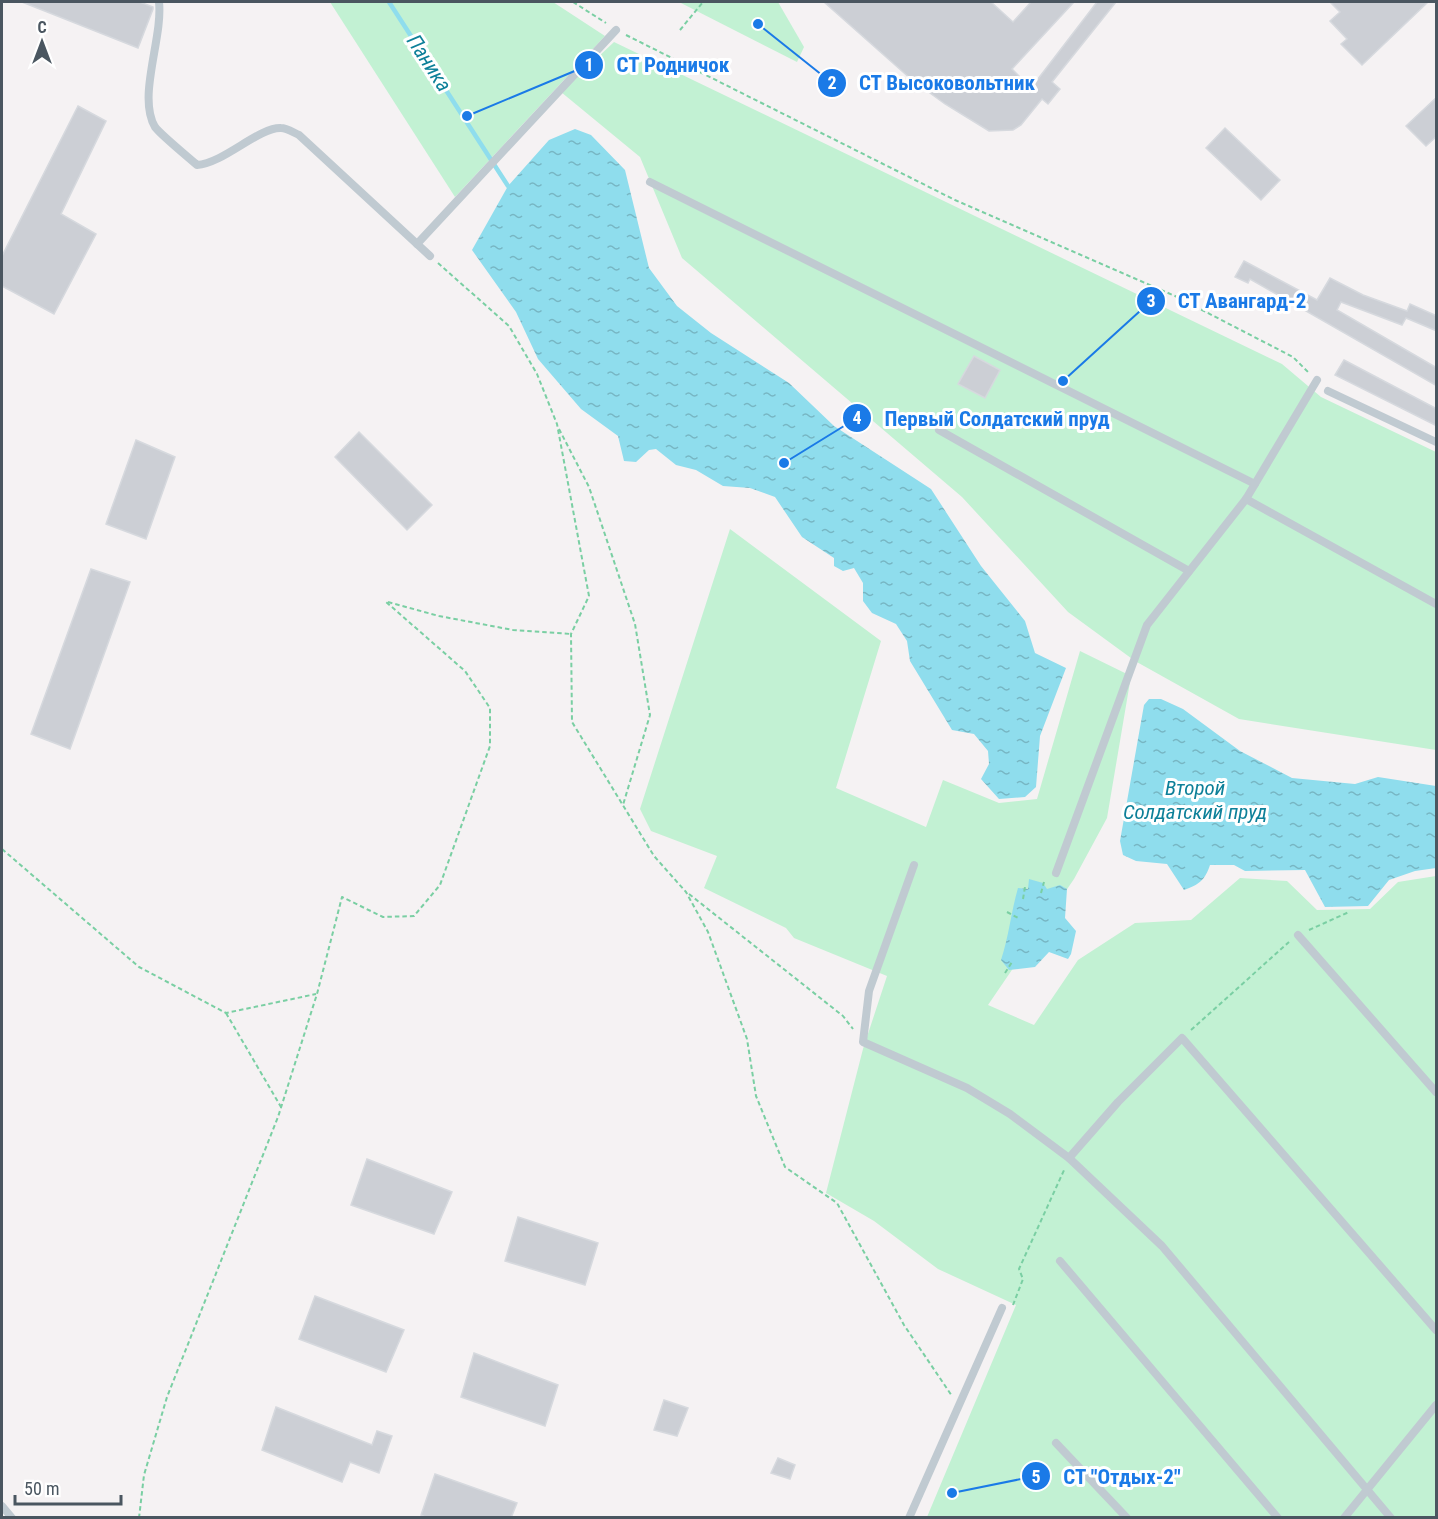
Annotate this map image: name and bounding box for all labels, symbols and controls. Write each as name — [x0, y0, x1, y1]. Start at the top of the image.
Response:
north arrow — [12, 12, 72, 72]
text: С — [37, 18, 47, 37]
water label: Паника — [402, 30, 456, 96]
callout: СТ Родничок — [574, 46, 742, 85]
text: СТ Родничок — [617, 53, 730, 77]
text: 1 — [584, 54, 594, 75]
callout: СТ Высоковольтник — [817, 63, 1048, 102]
text: СТ Высоковольтник — [859, 71, 1036, 95]
text: 2 — [827, 72, 837, 93]
callout: СТ Авангард-2 — [1136, 282, 1319, 321]
text: СТ Авангард-2 — [1178, 289, 1306, 313]
text: 3 — [1146, 290, 1156, 311]
callout: Первый Солдатский пруд — [842, 399, 1122, 438]
text: 4 — [852, 407, 862, 428]
text: Первый Солдатский пруд — [884, 407, 1110, 431]
water label: Второй Солдатский пруд — [1123, 776, 1267, 824]
callout: СТ "Отдых-2" — [1021, 1457, 1193, 1496]
text: СТ "Отдых-2" — [1063, 1465, 1181, 1489]
text: 5 — [1031, 1466, 1041, 1487]
scale bar — [15, 1468, 122, 1506]
text: 50 m — [24, 1478, 59, 1499]

